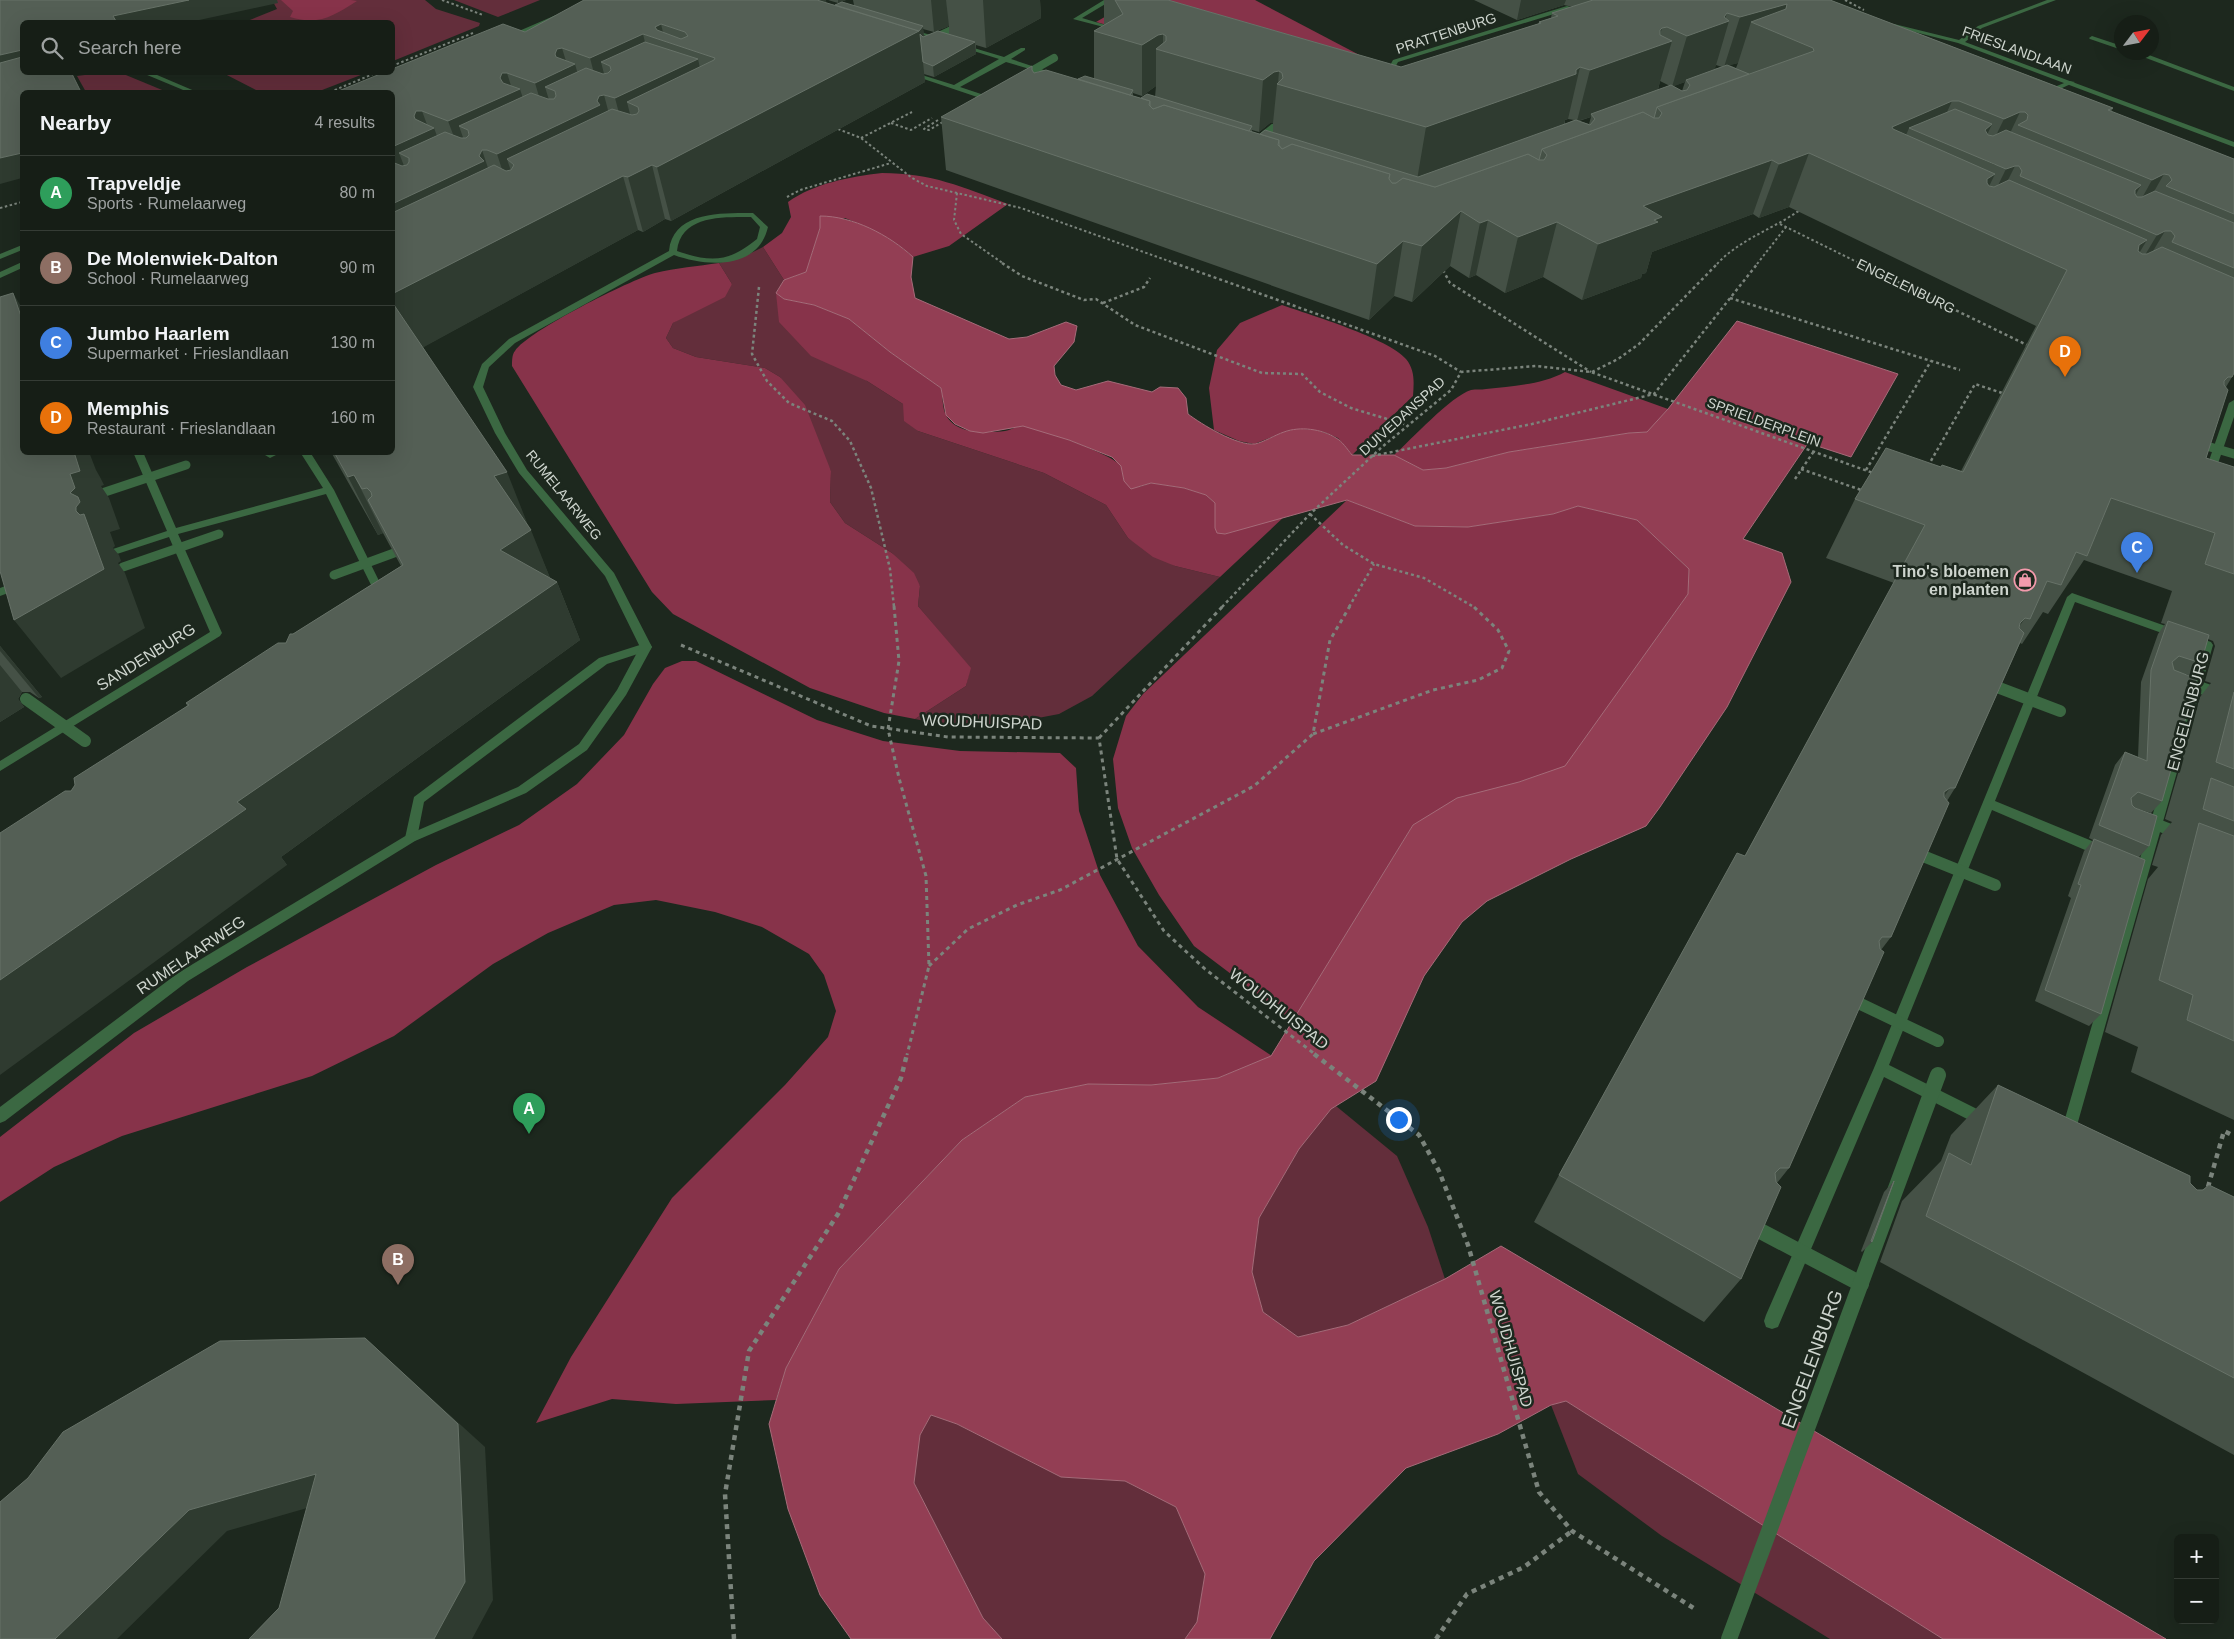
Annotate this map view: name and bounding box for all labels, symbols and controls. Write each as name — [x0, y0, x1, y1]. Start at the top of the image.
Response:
street label: PRATTENBURG — [1394, 9, 1498, 57]
north arrow — [2114, 15, 2159, 60]
search box — [20, 20, 395, 75]
street label: FRIESLANDLAAN — [1960, 23, 2074, 77]
icon: search — [38, 34, 66, 62]
text: Search here — [78, 37, 182, 58]
text: Nearby — [40, 111, 111, 134]
text: 4 results — [315, 114, 375, 131]
text: Trapveldje — [87, 173, 181, 194]
text: A — [50, 184, 62, 201]
text: 80 m — [339, 184, 375, 201]
text: Sports · Rumelaarweg — [87, 195, 246, 212]
text: De Molenwiek-Dalton — [87, 248, 278, 269]
street label: ENGELENBURG — [1854, 255, 1958, 317]
text: B — [50, 259, 62, 276]
text: 90 m — [339, 259, 375, 276]
text: School · Rumelaarweg — [87, 270, 249, 287]
text: Jumbo Haarlem — [87, 323, 230, 344]
text: C — [50, 334, 62, 351]
text: 130 m — [331, 334, 375, 351]
pin: D — [2049, 336, 2081, 377]
text: Supermarket · Frieslandlaan — [87, 345, 289, 362]
street label: DUIVEDANSPAD — [1356, 373, 1448, 459]
street label: SPRIELDERPLEIN — [1705, 394, 1823, 450]
text: Memphis — [87, 398, 169, 419]
text: D — [50, 409, 62, 426]
text: 160 m — [331, 409, 375, 426]
text: Restaurant · Frieslandlaan — [87, 420, 276, 437]
street label: RUMELAARWEG — [523, 447, 605, 543]
pin: C — [2121, 532, 2153, 573]
place label: Tino's bloemen en planten — [1893, 563, 2009, 598]
shop icon: Tino's bloemen en planten — [2013, 568, 2037, 592]
street label: SANDENBURG — [94, 620, 198, 694]
street label: ENGELENBURG — [2164, 650, 2212, 772]
street label: WOUDHUISPAD — [921, 711, 1043, 733]
street label: RUMELAARWEG — [134, 912, 248, 998]
street label: WOUDHUISPAD — [1226, 965, 1332, 1053]
pin: A — [513, 1093, 545, 1134]
your location — [1386, 1107, 1412, 1133]
pin: B — [382, 1244, 414, 1285]
street label: ENGELENBURG — [1777, 1287, 1847, 1431]
street label: WOUDHUISPAD — [1486, 1289, 1536, 1409]
map controls — [2174, 1534, 2219, 1624]
button: + — [2174, 1534, 2219, 1579]
button: − — [2174, 1579, 2219, 1624]

